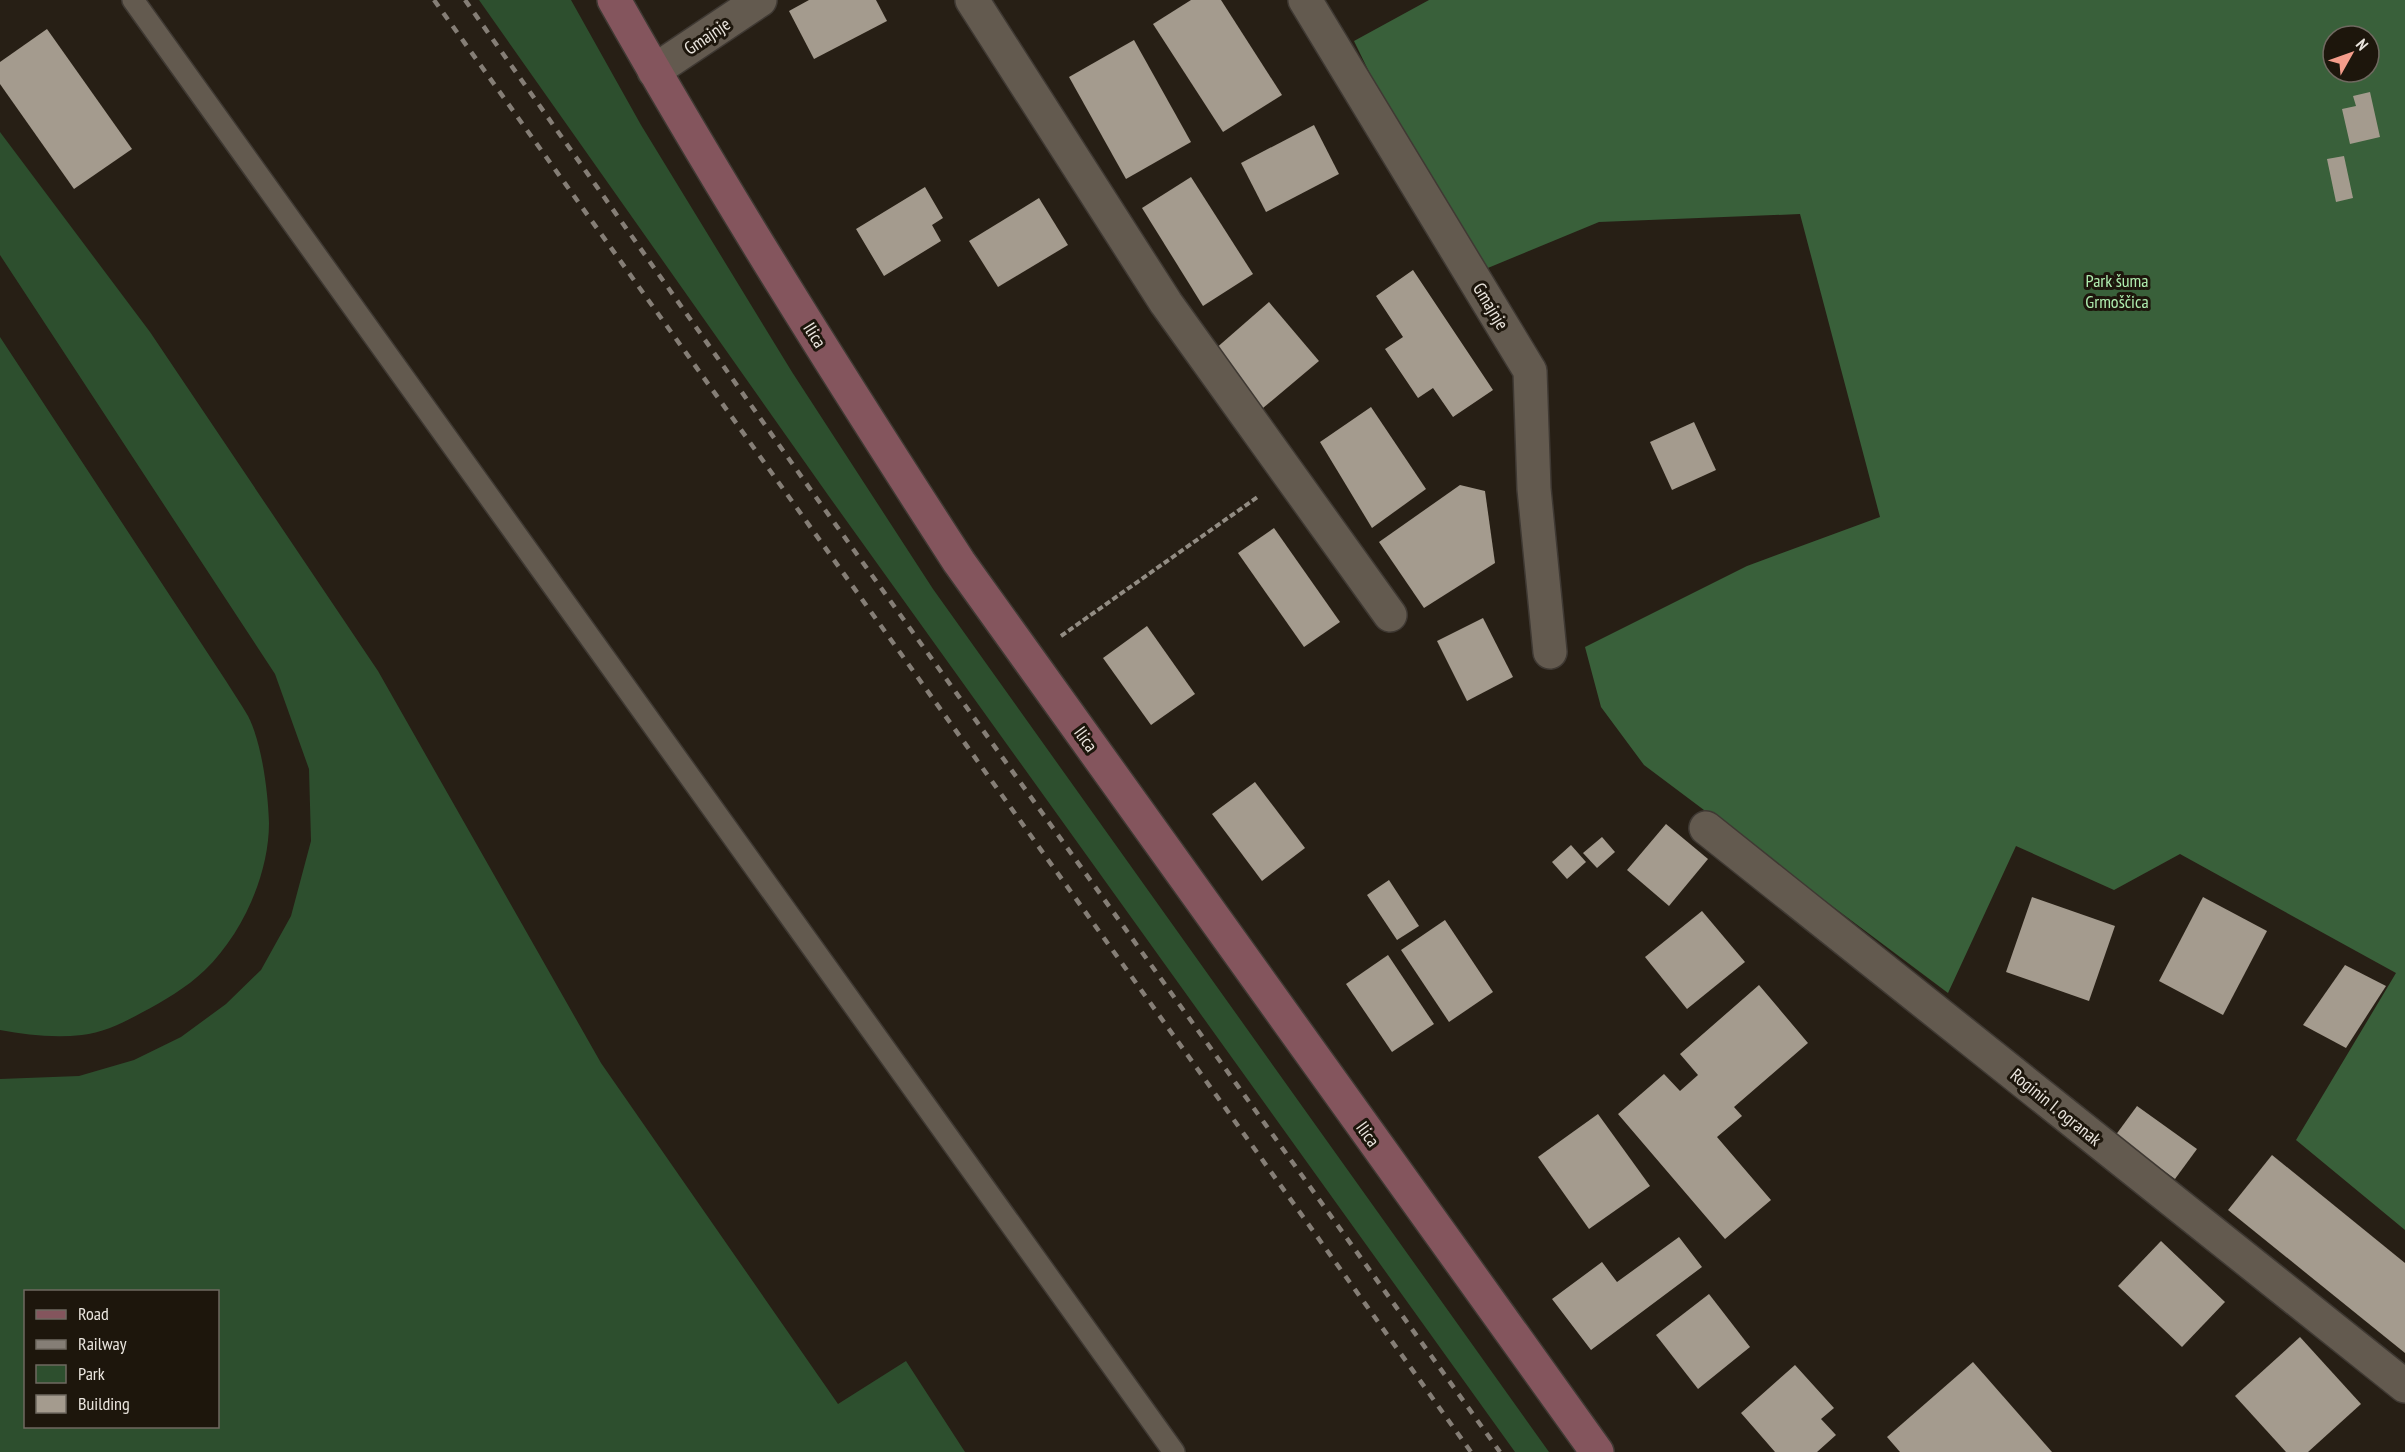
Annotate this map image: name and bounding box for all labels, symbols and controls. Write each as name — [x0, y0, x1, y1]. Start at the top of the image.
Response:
street label: Gmajnje — [679, 12, 735, 60]
north arrow — [2321, 24, 2381, 84]
text: N — [2352, 35, 2373, 54]
park label: Park šuma Grmoščica — [2085, 269, 2149, 313]
street label: Gmajnje — [1468, 278, 1514, 334]
street label: Ilica — [798, 318, 832, 352]
street label: Ilica — [1069, 722, 1103, 756]
street label: Roginin I. ogranak — [2006, 1063, 2106, 1151]
street label: Ilica — [1351, 1117, 1385, 1151]
legend — [24, 1290, 219, 1428]
text: Road — [78, 1302, 109, 1325]
text: Railway — [78, 1332, 127, 1355]
text: Park — [78, 1362, 105, 1385]
text: Building — [78, 1392, 130, 1415]

